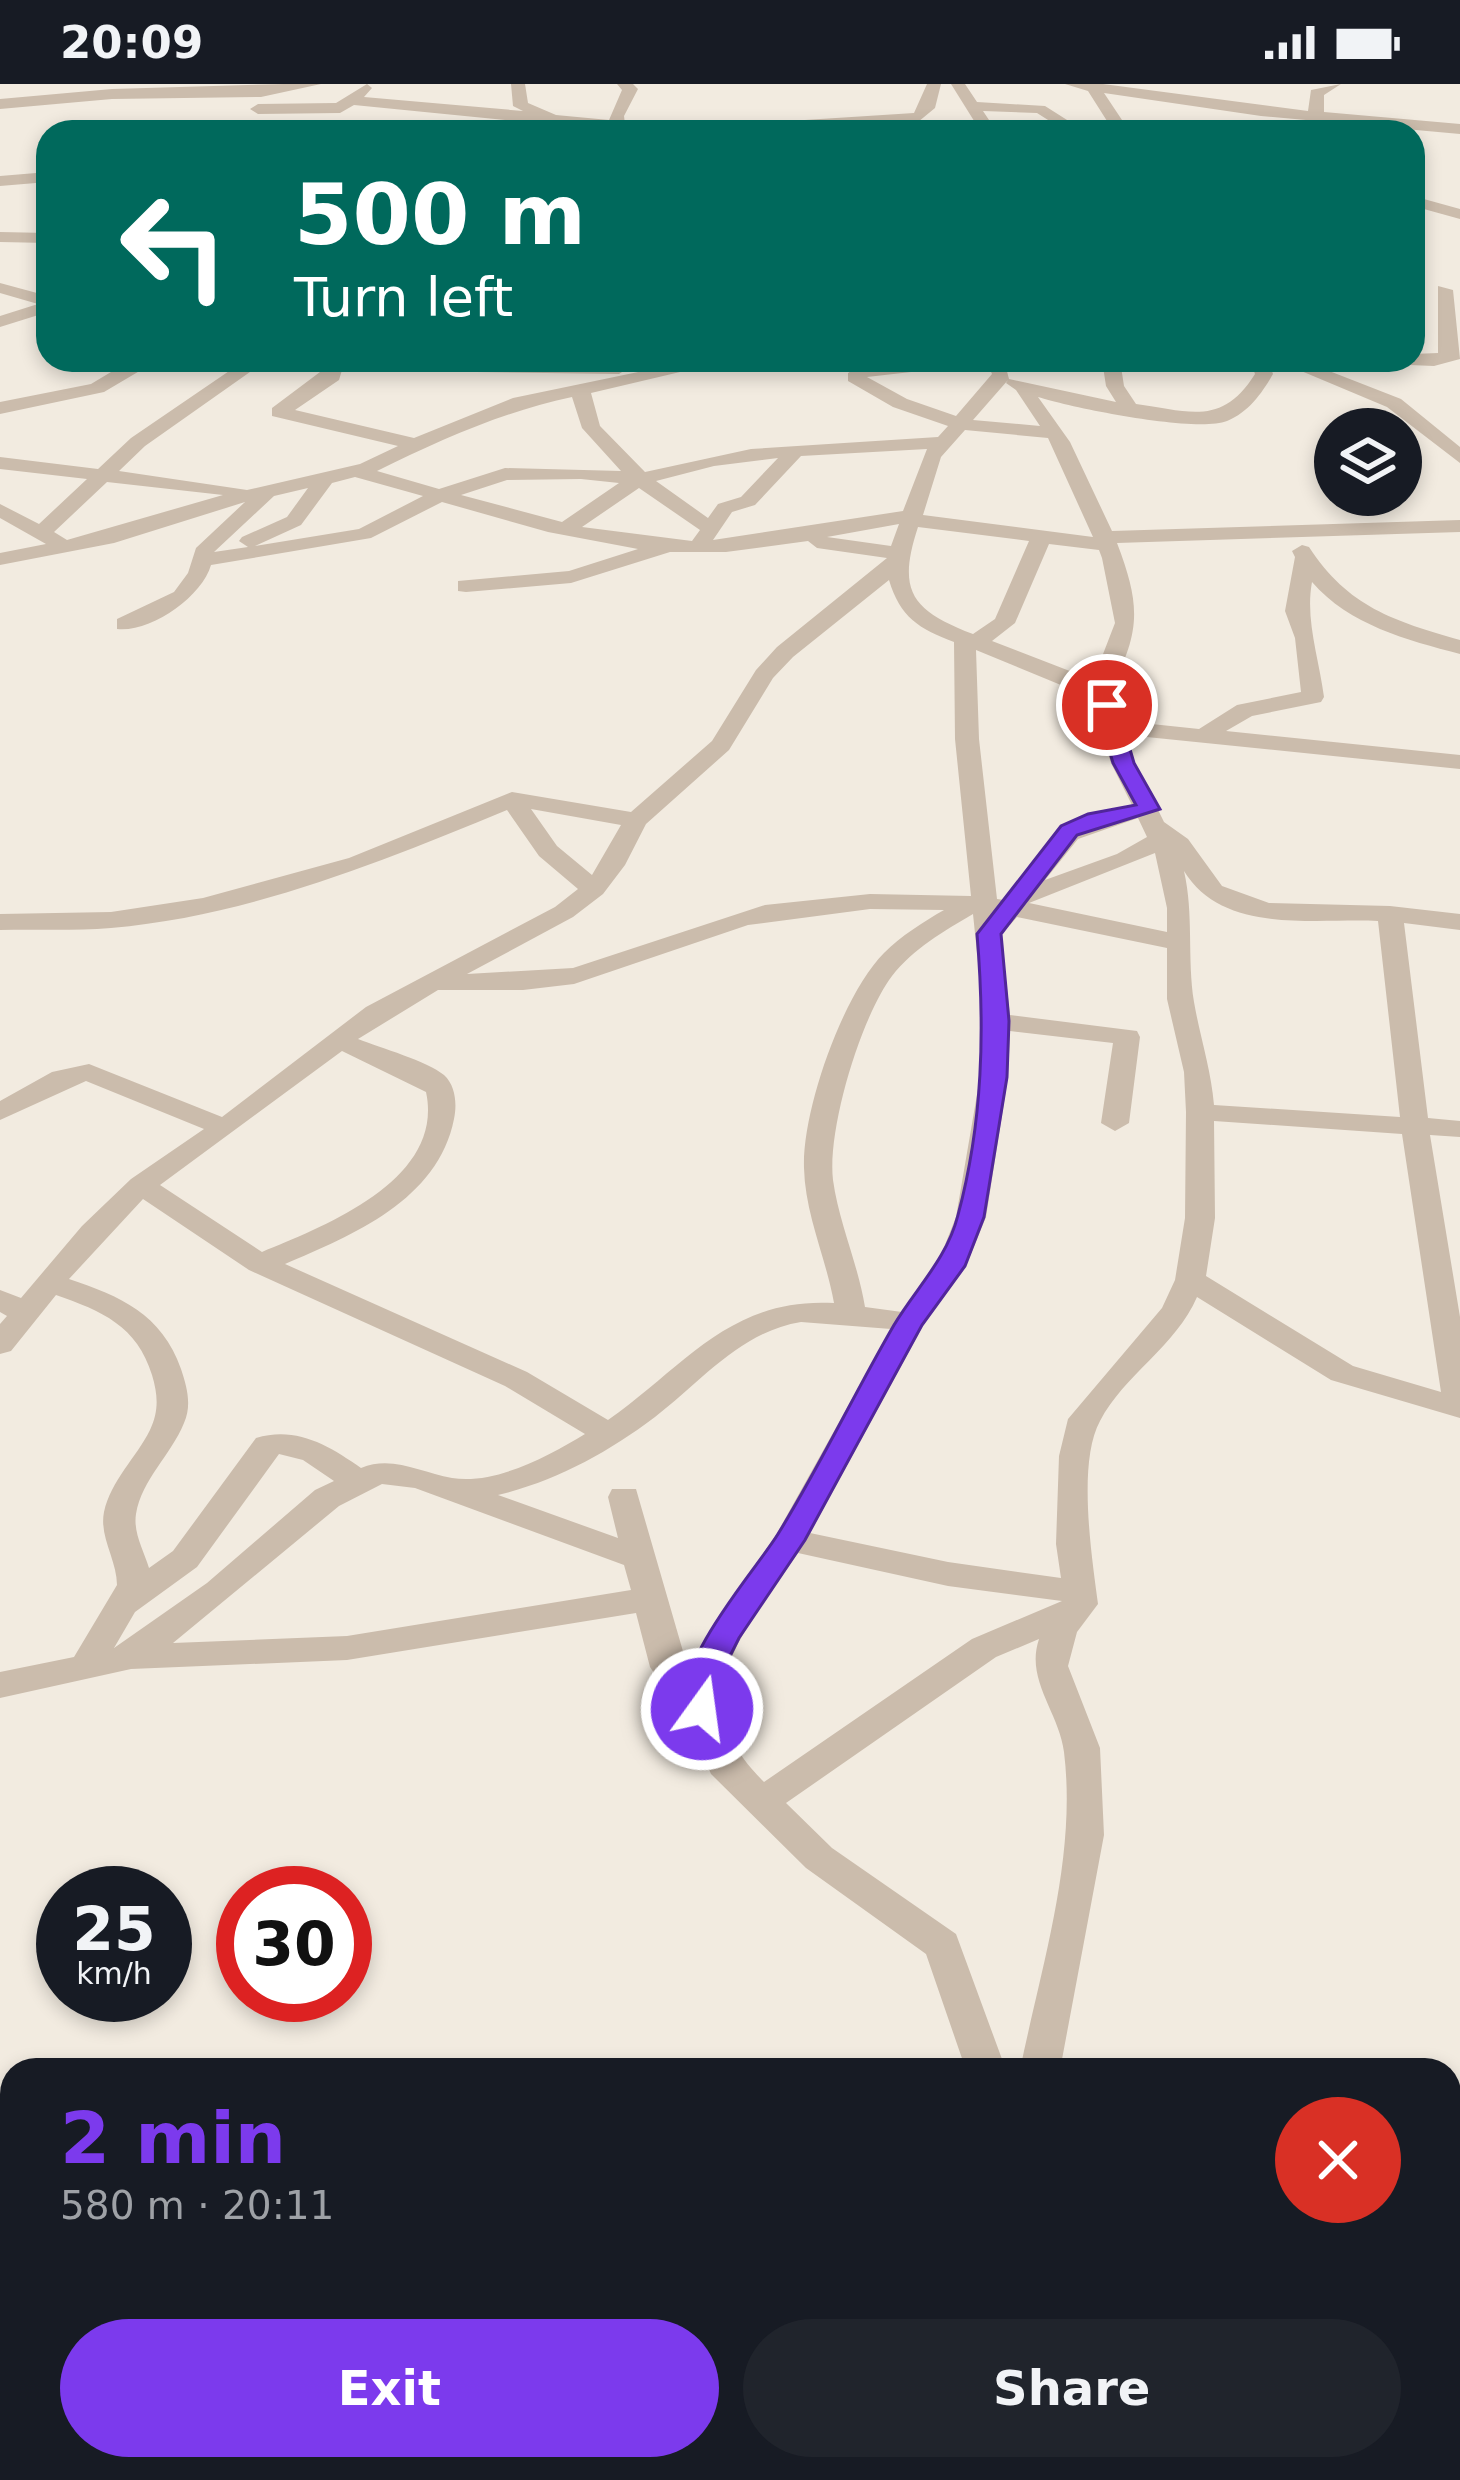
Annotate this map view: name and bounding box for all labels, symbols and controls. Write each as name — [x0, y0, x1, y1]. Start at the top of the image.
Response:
text: 20:09 — [60, 16, 203, 69]
text: 500 m — [294, 166, 586, 264]
icon: left — [96, 168, 252, 324]
text: Turn left — [294, 266, 513, 329]
map controls — [1314, 408, 1422, 516]
button: layers — [1314, 408, 1422, 516]
pin — [1056, 654, 1158, 756]
icon: arrive — [1074, 672, 1140, 738]
position arrow — [639, 1646, 765, 1772]
speed limit sign: 30 — [216, 1866, 372, 2022]
text: 25 — [72, 1894, 156, 1964]
text: km/h — [76, 1956, 152, 1991]
text: 2 min — [60, 2096, 286, 2180]
button: close — [1275, 2097, 1401, 2223]
text: 580 m · 20:11 — [60, 2183, 334, 2228]
button: Exit — [60, 2319, 719, 2457]
button: Share — [743, 2319, 1401, 2457]

